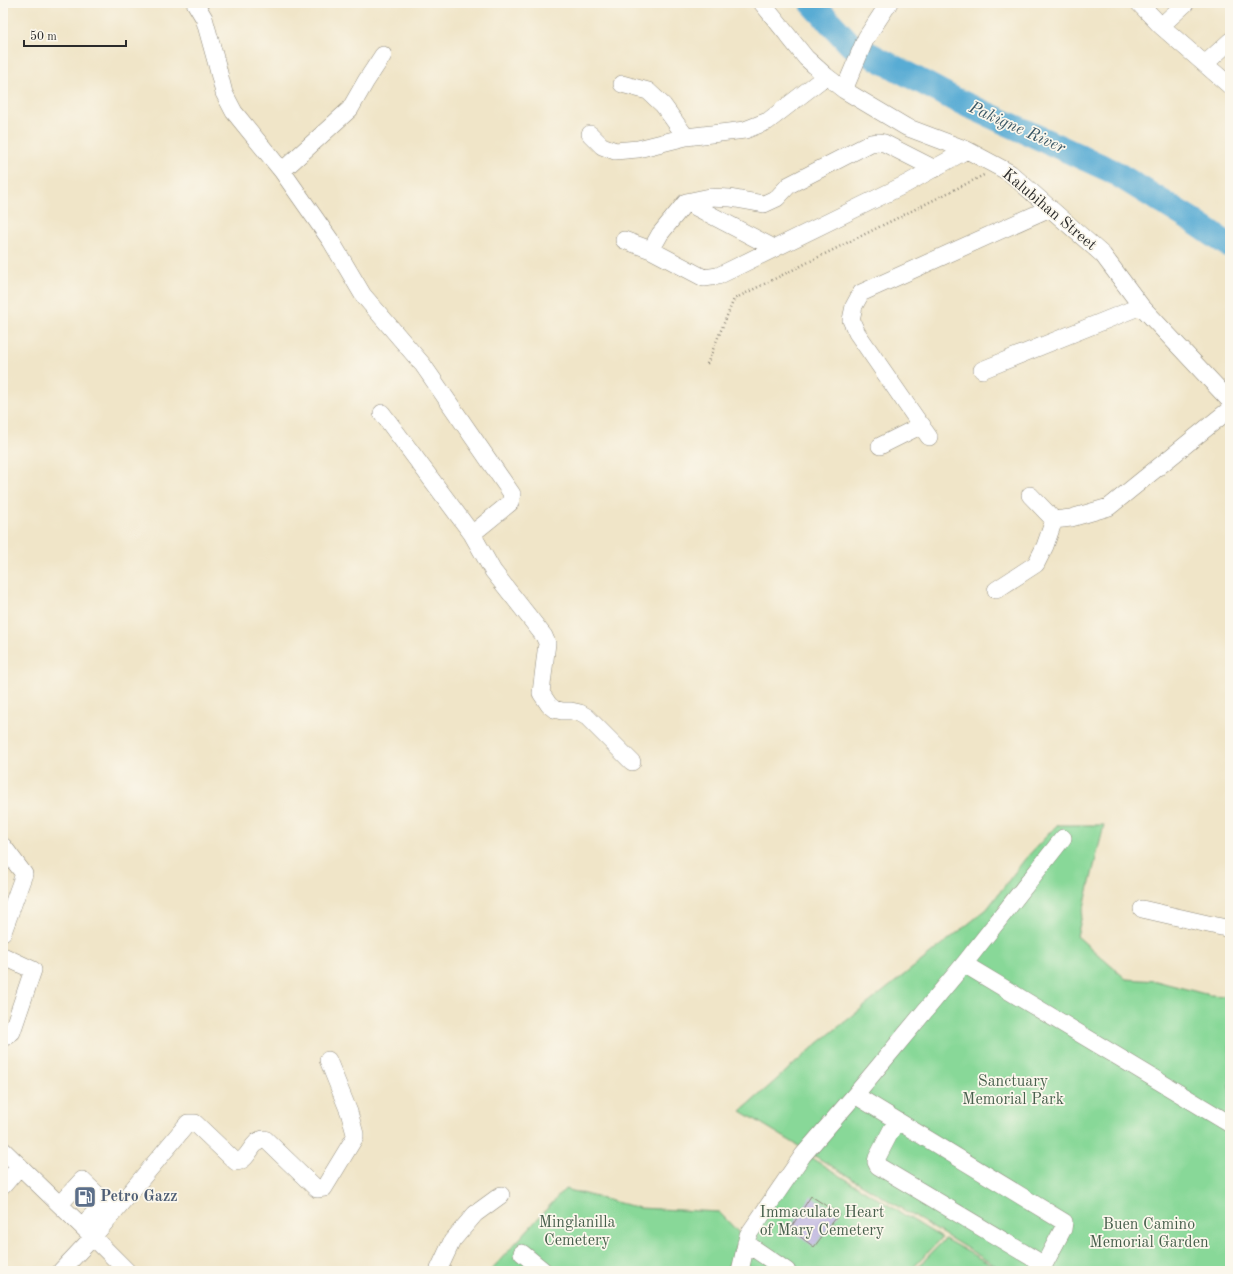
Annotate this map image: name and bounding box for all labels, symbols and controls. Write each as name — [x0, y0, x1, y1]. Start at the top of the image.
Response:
scale bar — [24, 22, 126, 48]
text: 50 m — [30, 30, 57, 43]
water label: Pakigne River — [965, 99, 1068, 157]
street label: Kalubihan Street — [999, 166, 1099, 254]
park label: Sanctuary Memorial Park — [962, 1074, 1064, 1108]
fuel station icon: Petro Gazz — [72, 1184, 98, 1210]
place label: Petro Gazz — [100, 1189, 178, 1205]
park label: Immaculate Heart of Mary Cemetery — [760, 1205, 885, 1239]
park label: Minglanilla Cemetery — [539, 1215, 615, 1249]
park label: Buen Camino Memorial Garden — [1089, 1217, 1209, 1251]

